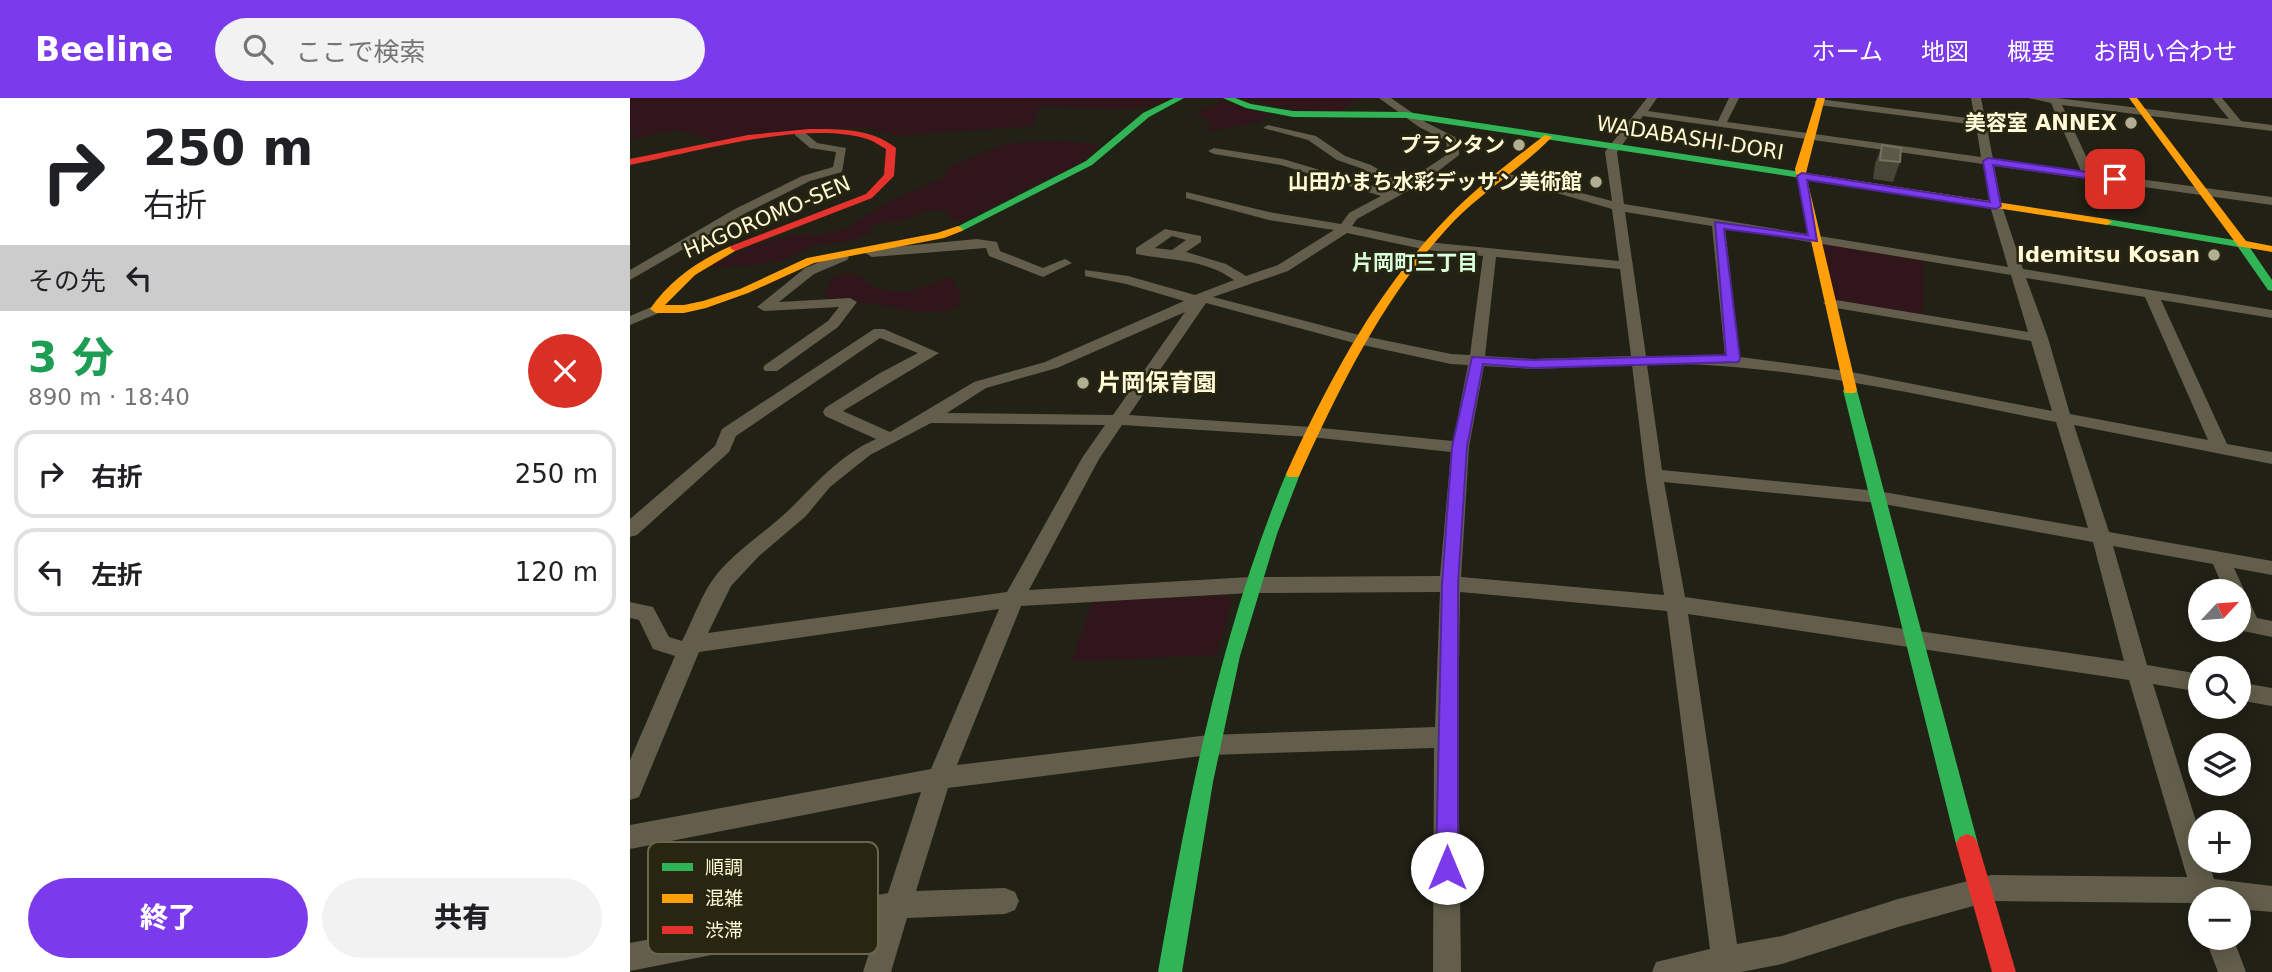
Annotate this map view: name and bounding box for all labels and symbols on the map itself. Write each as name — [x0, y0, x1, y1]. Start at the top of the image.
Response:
street label: WADABASHI-DORI — [1595, 111, 1785, 165]
place label: 美容室 ANNEX — [1965, 111, 2117, 135]
marker: 美容室 ANNEX — [2123, 115, 2139, 131]
place label: プランタン — [1400, 133, 1505, 157]
marker: プランタン — [1511, 137, 1527, 153]
pin — [2085, 149, 2145, 209]
place label: 山田かまち水彩デッサン美術館 — [1288, 170, 1582, 194]
street label: HAGOROMO-SEN — [680, 171, 854, 263]
marker: 山田かまち水彩デッサン美術館 — [1588, 174, 1604, 190]
place label: Idemitsu Kosan — [2017, 243, 2200, 267]
marker: Idemitsu Kosan — [2206, 247, 2222, 263]
district label: 片岡町三丁目 — [1352, 251, 1478, 275]
place label: 片岡保育園 — [1097, 369, 1217, 397]
marker: 片岡保育園 — [1075, 375, 1091, 391]
north arrow — [2188, 579, 2250, 642]
position arrow — [1410, 831, 1484, 905]
legend — [648, 842, 878, 954]
text: 順調 — [705, 856, 743, 878]
text: 混雑 — [705, 887, 743, 909]
text: 渋滞 — [705, 919, 743, 941]

